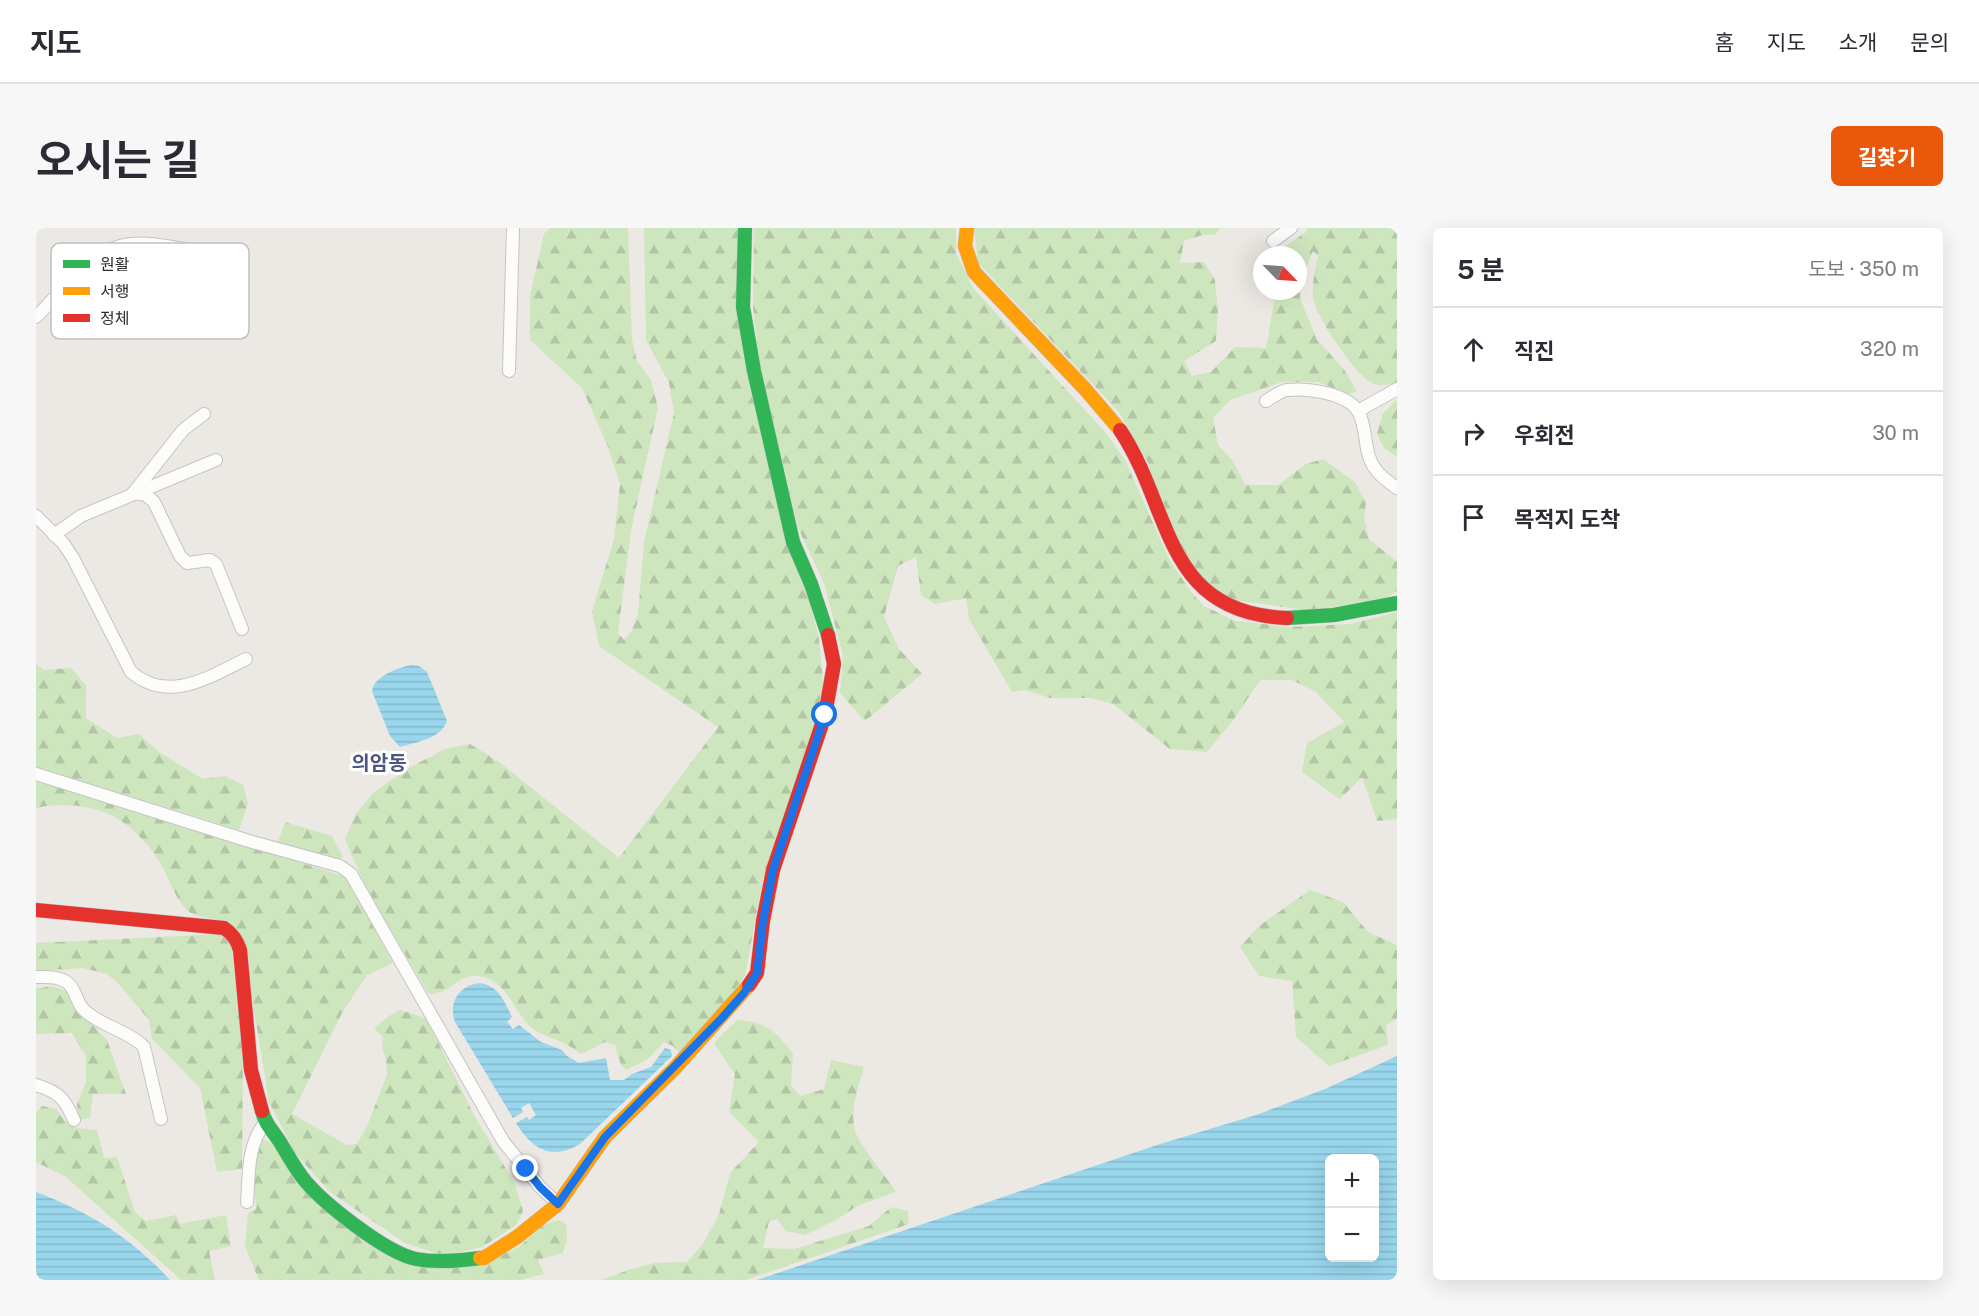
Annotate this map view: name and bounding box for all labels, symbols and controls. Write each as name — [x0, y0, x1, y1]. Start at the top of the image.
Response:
text: 지도 — [30, 26, 82, 59]
text: 홈 — [1715, 30, 1734, 55]
text: 지도 — [1767, 30, 1806, 55]
text: 소개 — [1839, 30, 1877, 55]
text: 문의 — [1910, 30, 1949, 55]
button: 길찾기 — [1831, 126, 1943, 186]
text: 오시는 길 — [36, 135, 200, 184]
legend — [51, 243, 249, 339]
north arrow — [1253, 246, 1307, 300]
text: 5 분 — [1457, 254, 1504, 285]
text: 원활 — [100, 255, 130, 274]
text: 도보 · 350 m — [1808, 257, 1919, 281]
text: 서행 — [100, 282, 129, 301]
text: 정체 — [100, 309, 129, 328]
icon: ahead — [1457, 333, 1490, 366]
text: 320 m — [1860, 337, 1919, 361]
text: 직진 — [1514, 338, 1554, 364]
icon: right — [1457, 417, 1490, 450]
text: 30 m — [1872, 421, 1919, 445]
text: 우회전 — [1514, 422, 1575, 448]
icon: arrive — [1457, 501, 1490, 534]
text: 목적지 도착 — [1514, 506, 1620, 532]
route start — [811, 701, 837, 727]
district label: 의암동 — [351, 751, 407, 775]
map controls — [1325, 1154, 1379, 1262]
button: + — [1325, 1154, 1379, 1208]
route end — [512, 1155, 538, 1181]
button: − — [1325, 1208, 1379, 1262]

